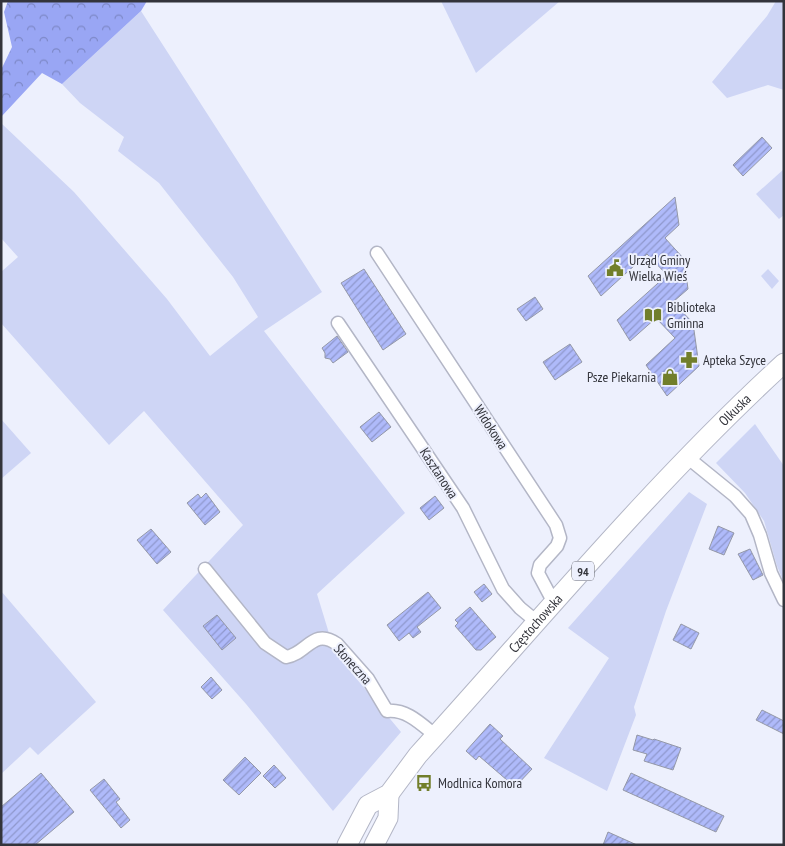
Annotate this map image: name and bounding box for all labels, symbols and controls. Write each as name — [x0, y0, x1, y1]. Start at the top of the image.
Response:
place label: Urząd Gminy Wielka Wieś — [629, 251, 691, 285]
public building icon: Urząd Gminy Wielka Wieś — [605, 258, 625, 278]
place label: Biblioteka Gminna — [667, 298, 716, 332]
library icon: Biblioteka Gminna — [643, 305, 663, 325]
pharmacy icon: Apteka Szyce — [679, 350, 699, 370]
place label: Apteka Szyce — [703, 351, 766, 369]
shop icon: Psze Piekarnia — [660, 367, 680, 387]
place label: Psze Piekarnia — [587, 368, 656, 386]
street label: Olkuska — [715, 390, 755, 430]
street label: Widokowa — [470, 401, 512, 453]
street label: Kasztanowa — [416, 444, 462, 502]
road number: 94 — [572, 562, 594, 580]
street label: Częstochowska — [505, 590, 566, 656]
street label: Słoneczna — [330, 640, 376, 688]
bus stop icon: Modlnica Komora — [414, 773, 434, 793]
place label: Modlnica Komora — [438, 774, 522, 792]

